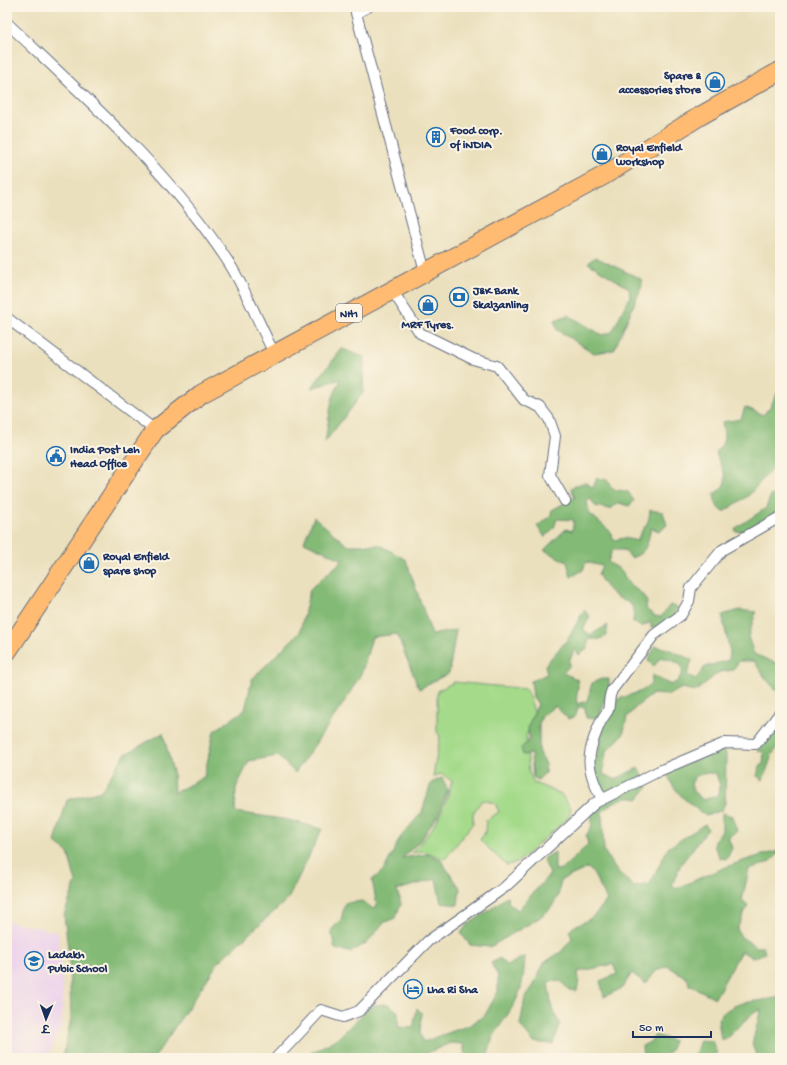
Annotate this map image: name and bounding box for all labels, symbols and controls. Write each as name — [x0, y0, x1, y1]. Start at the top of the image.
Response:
place label: Spare & accessories store — [618, 70, 702, 98]
shop icon: Spare & accessories store — [704, 71, 726, 93]
place label: Food corp. of iNDIA — [449, 125, 503, 153]
building icon: Food corp. of iNDIA — [425, 126, 447, 148]
place label: Royal Enfield workshop — [615, 142, 684, 170]
shop icon: Royal Enfield workshop — [591, 143, 613, 165]
place label: J&K Bank Skalzanling — [472, 285, 529, 313]
bank icon: J&K Bank Skalzanling — [448, 286, 470, 308]
shop icon: MRF Tyres. — [417, 294, 439, 316]
road number: NH1 — [336, 304, 362, 322]
place label: MRF Tyres. — [402, 319, 454, 333]
place label: India Post Leh Head Office — [70, 444, 140, 472]
public building icon: India Post Leh Head Office — [45, 445, 67, 467]
place label: Royal Enfield spare shop — [102, 551, 171, 579]
shop icon: Royal Enfield spare shop — [78, 552, 100, 574]
place label: Ladakh Pubic School — [47, 949, 108, 977]
school or university icon: Ladakh Pubic School — [23, 950, 45, 972]
hotel icon: Lha Ri Sha — [402, 978, 424, 1000]
place label: Lha Ri Sha — [427, 984, 479, 998]
north arrow — [26, 999, 66, 1039]
scale bar — [633, 1013, 711, 1039]
text: उ — [40, 1021, 51, 1034]
text: 50 m — [639, 1022, 664, 1036]

